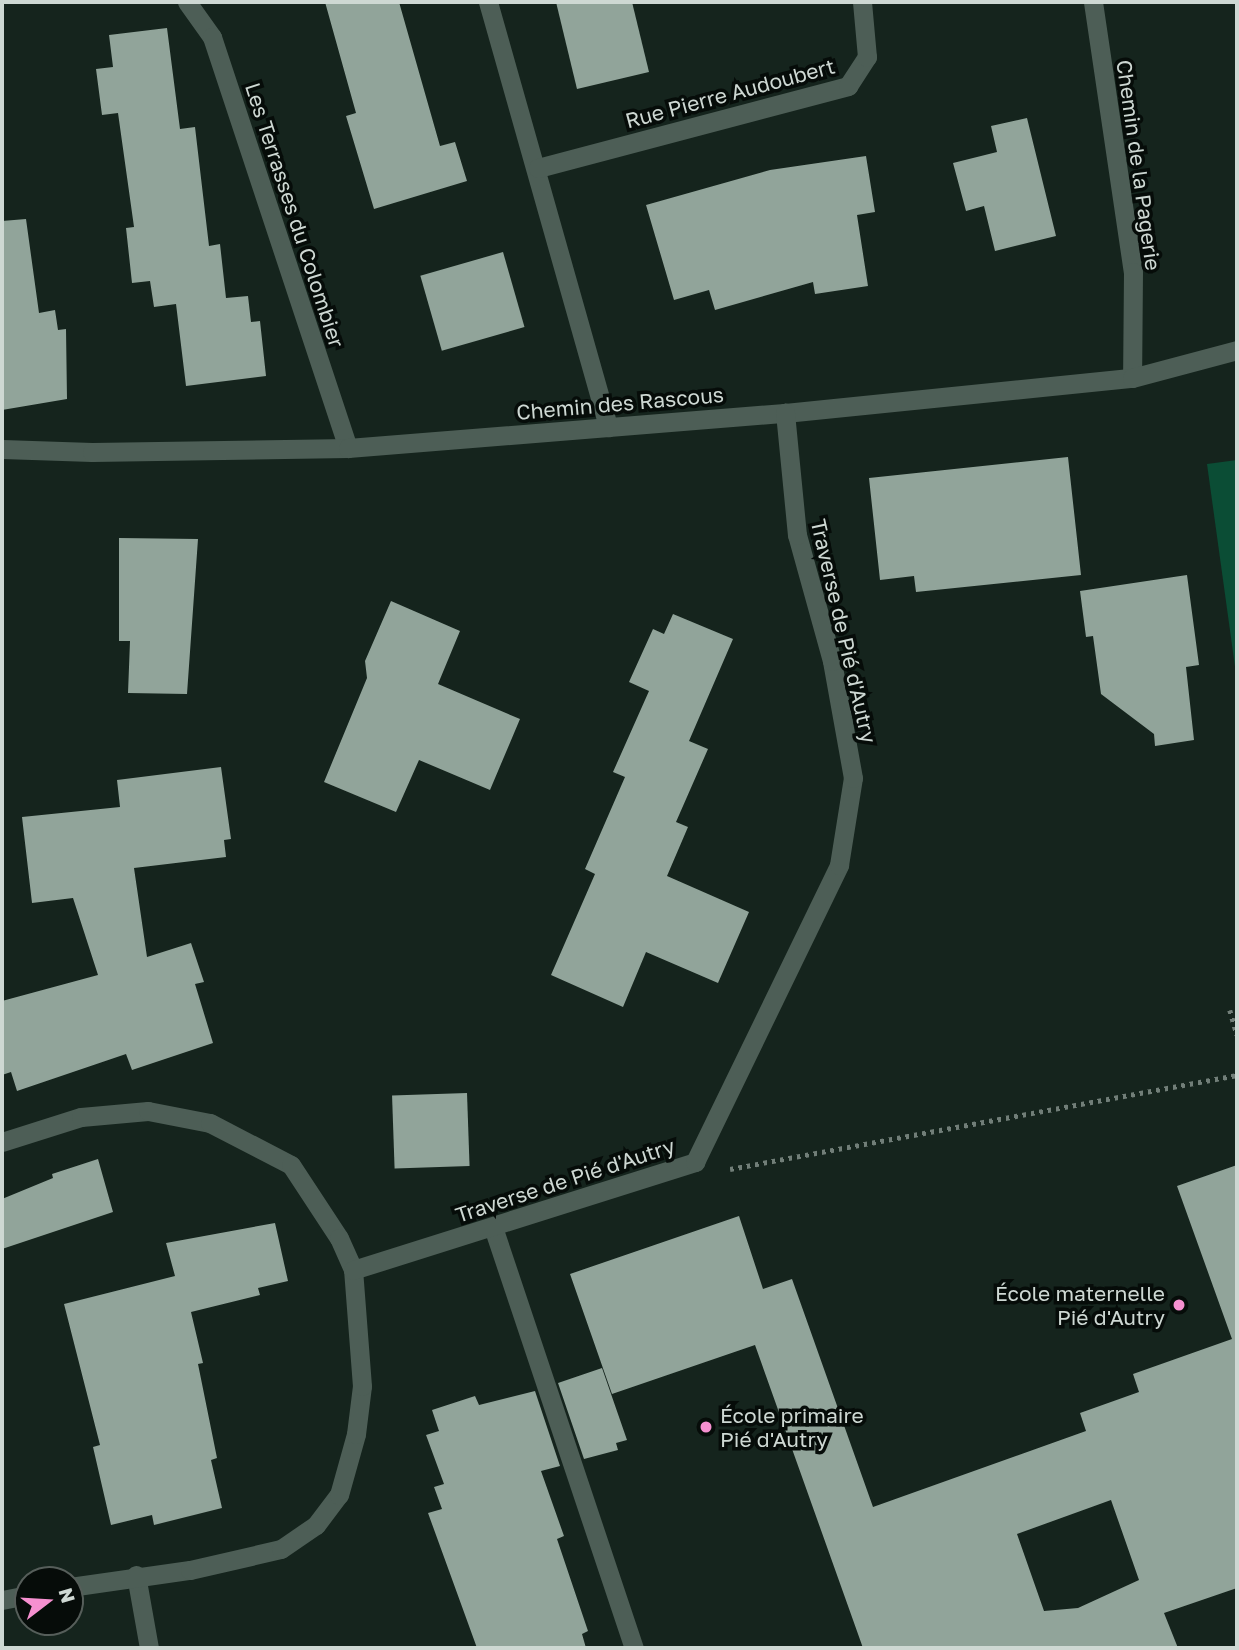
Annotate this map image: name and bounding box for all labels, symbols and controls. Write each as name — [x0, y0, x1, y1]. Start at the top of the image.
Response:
street label: Rue Pierre Audoubert — [622, 53, 838, 133]
street label: Chemin de la Pagerie — [1112, 58, 1166, 272]
street label: Les Terrasses du Colombier — [240, 79, 350, 351]
street label: Chemin des Rascous — [515, 381, 725, 425]
street label: Traverse de Pié d'Autry — [806, 517, 882, 745]
street label: Traverse de Pié d'Autry — [452, 1133, 678, 1227]
place label: École maternelle Pié d'Autry — [995, 1280, 1165, 1330]
marker: École maternelle Pié d'Autry — [1171, 1297, 1187, 1313]
place label: École primaire Pié d'Autry — [720, 1402, 864, 1452]
marker: École primaire Pié d'Autry — [698, 1419, 714, 1435]
north arrow — [14, 1566, 84, 1636]
text: N — [55, 1585, 81, 1606]

